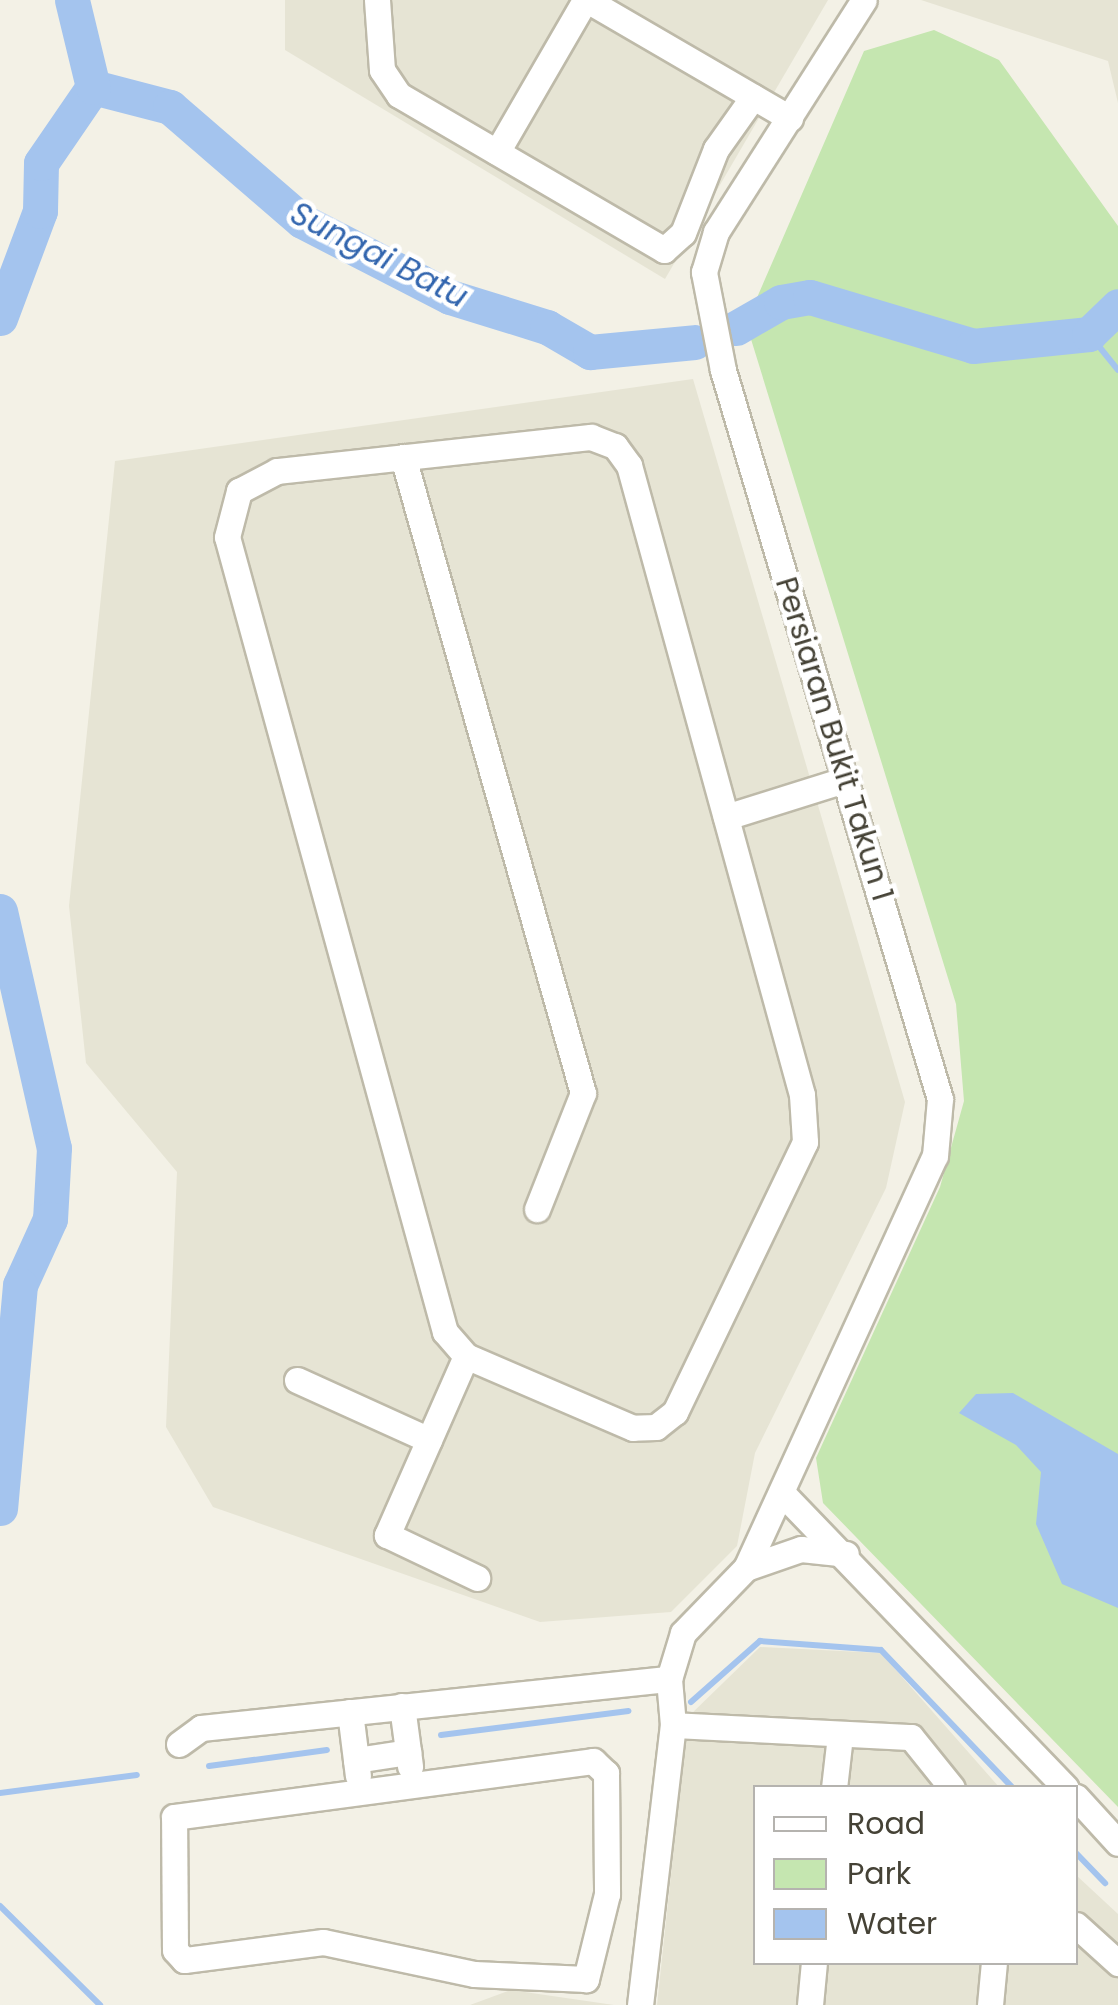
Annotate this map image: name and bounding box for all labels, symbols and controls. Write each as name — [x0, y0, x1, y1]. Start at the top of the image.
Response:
water label: Sungai Batu — [284, 194, 474, 316]
street label: Persiaran Bukit Takun 1 — [768, 573, 900, 905]
legend — [753, 1785, 1078, 1965]
text: Road — [847, 1802, 925, 1845]
text: Park — [847, 1852, 911, 1895]
text: Water — [847, 1902, 937, 1945]

